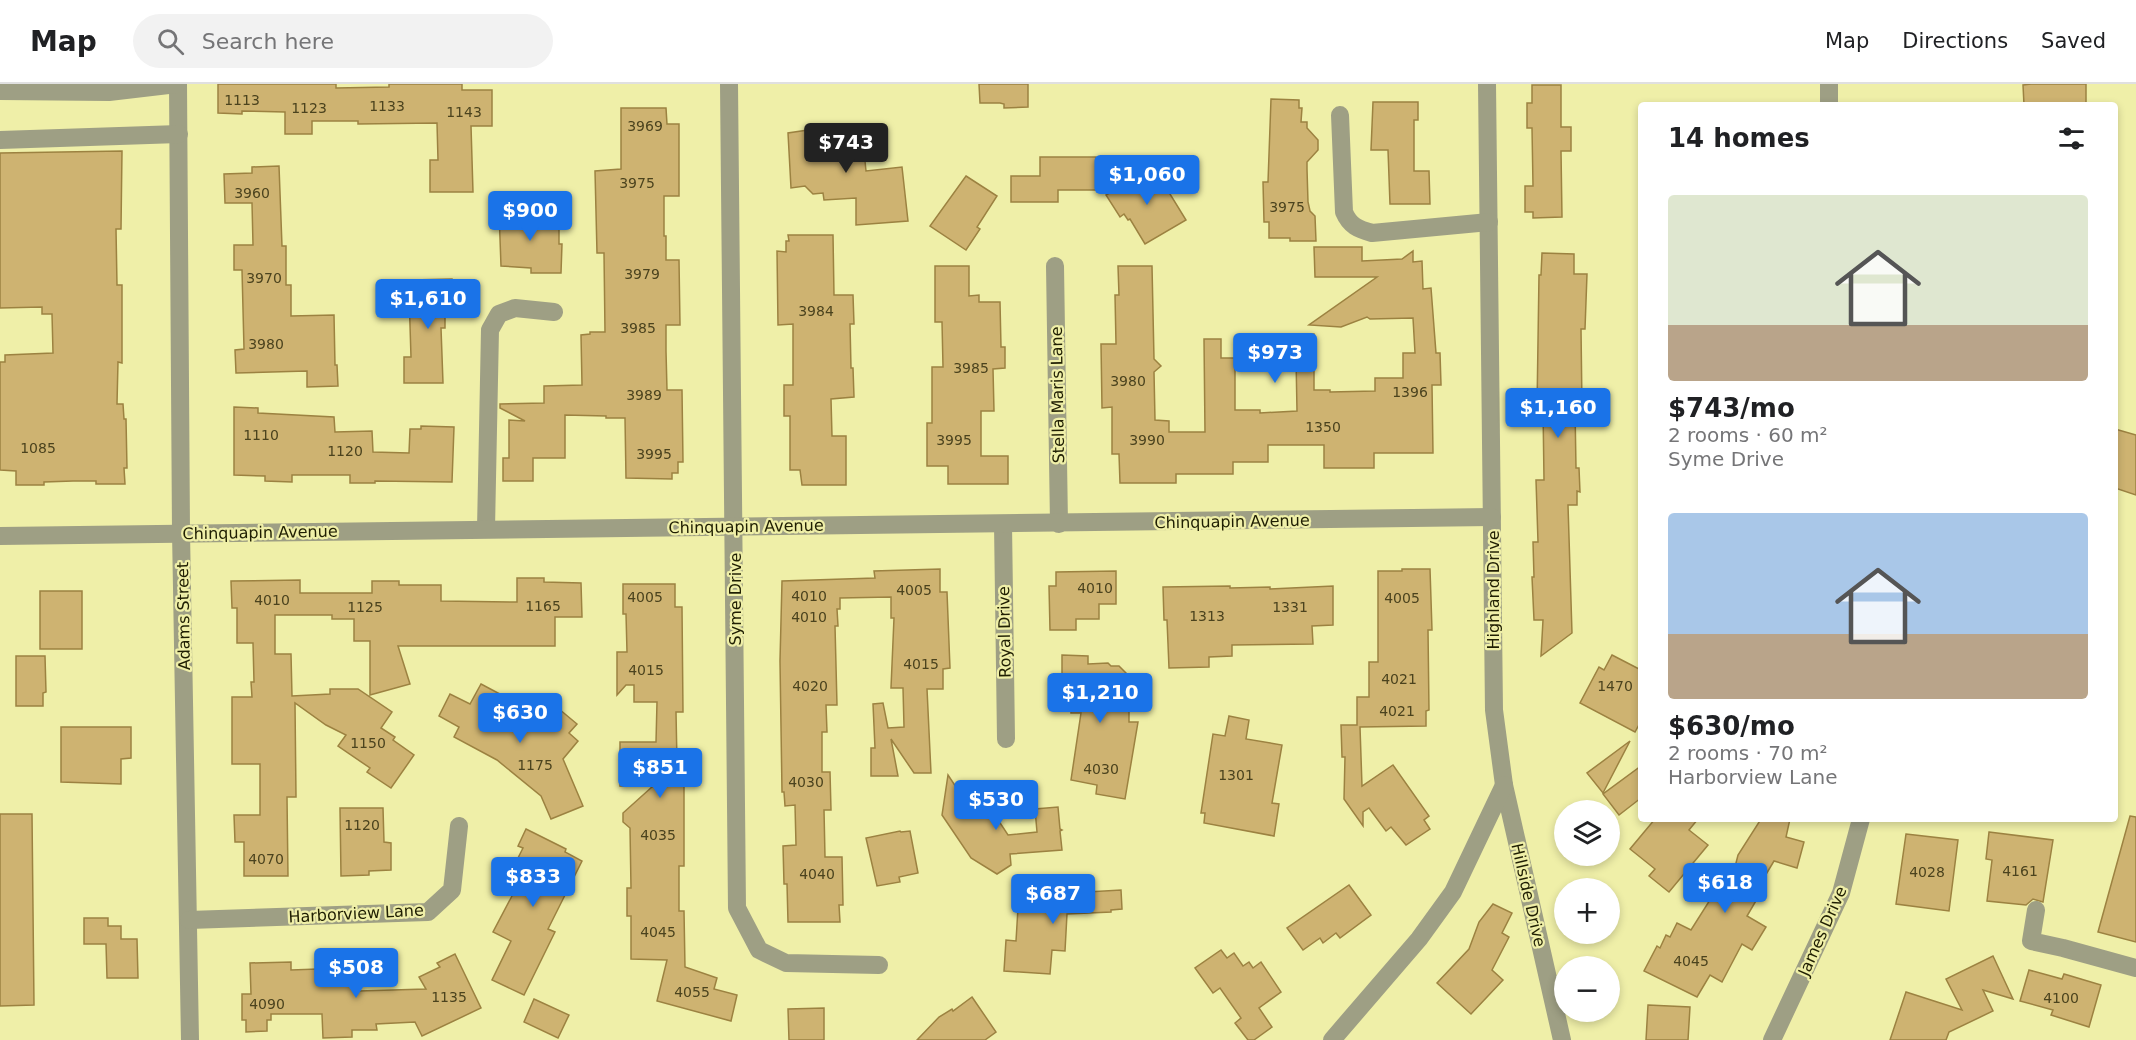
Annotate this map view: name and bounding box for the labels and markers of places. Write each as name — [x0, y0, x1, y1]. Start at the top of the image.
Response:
pin: $743 — [810, 123, 882, 174]
pin: $1,060 — [1098, 155, 1196, 206]
pin: $900 — [494, 191, 566, 242]
pin: $1,610 — [379, 279, 477, 330]
pin: $973 — [1239, 333, 1311, 384]
pin: $1,160 — [1509, 388, 1607, 439]
pin: $1,210 — [1051, 673, 1149, 724]
pin: $630 — [484, 693, 556, 744]
pin: $851 — [624, 748, 696, 799]
pin: $530 — [960, 780, 1032, 831]
pin: $833 — [497, 857, 569, 908]
pin: $618 — [1689, 863, 1761, 914]
pin: $687 — [1017, 874, 1089, 925]
pin: $508 — [320, 948, 392, 999]

